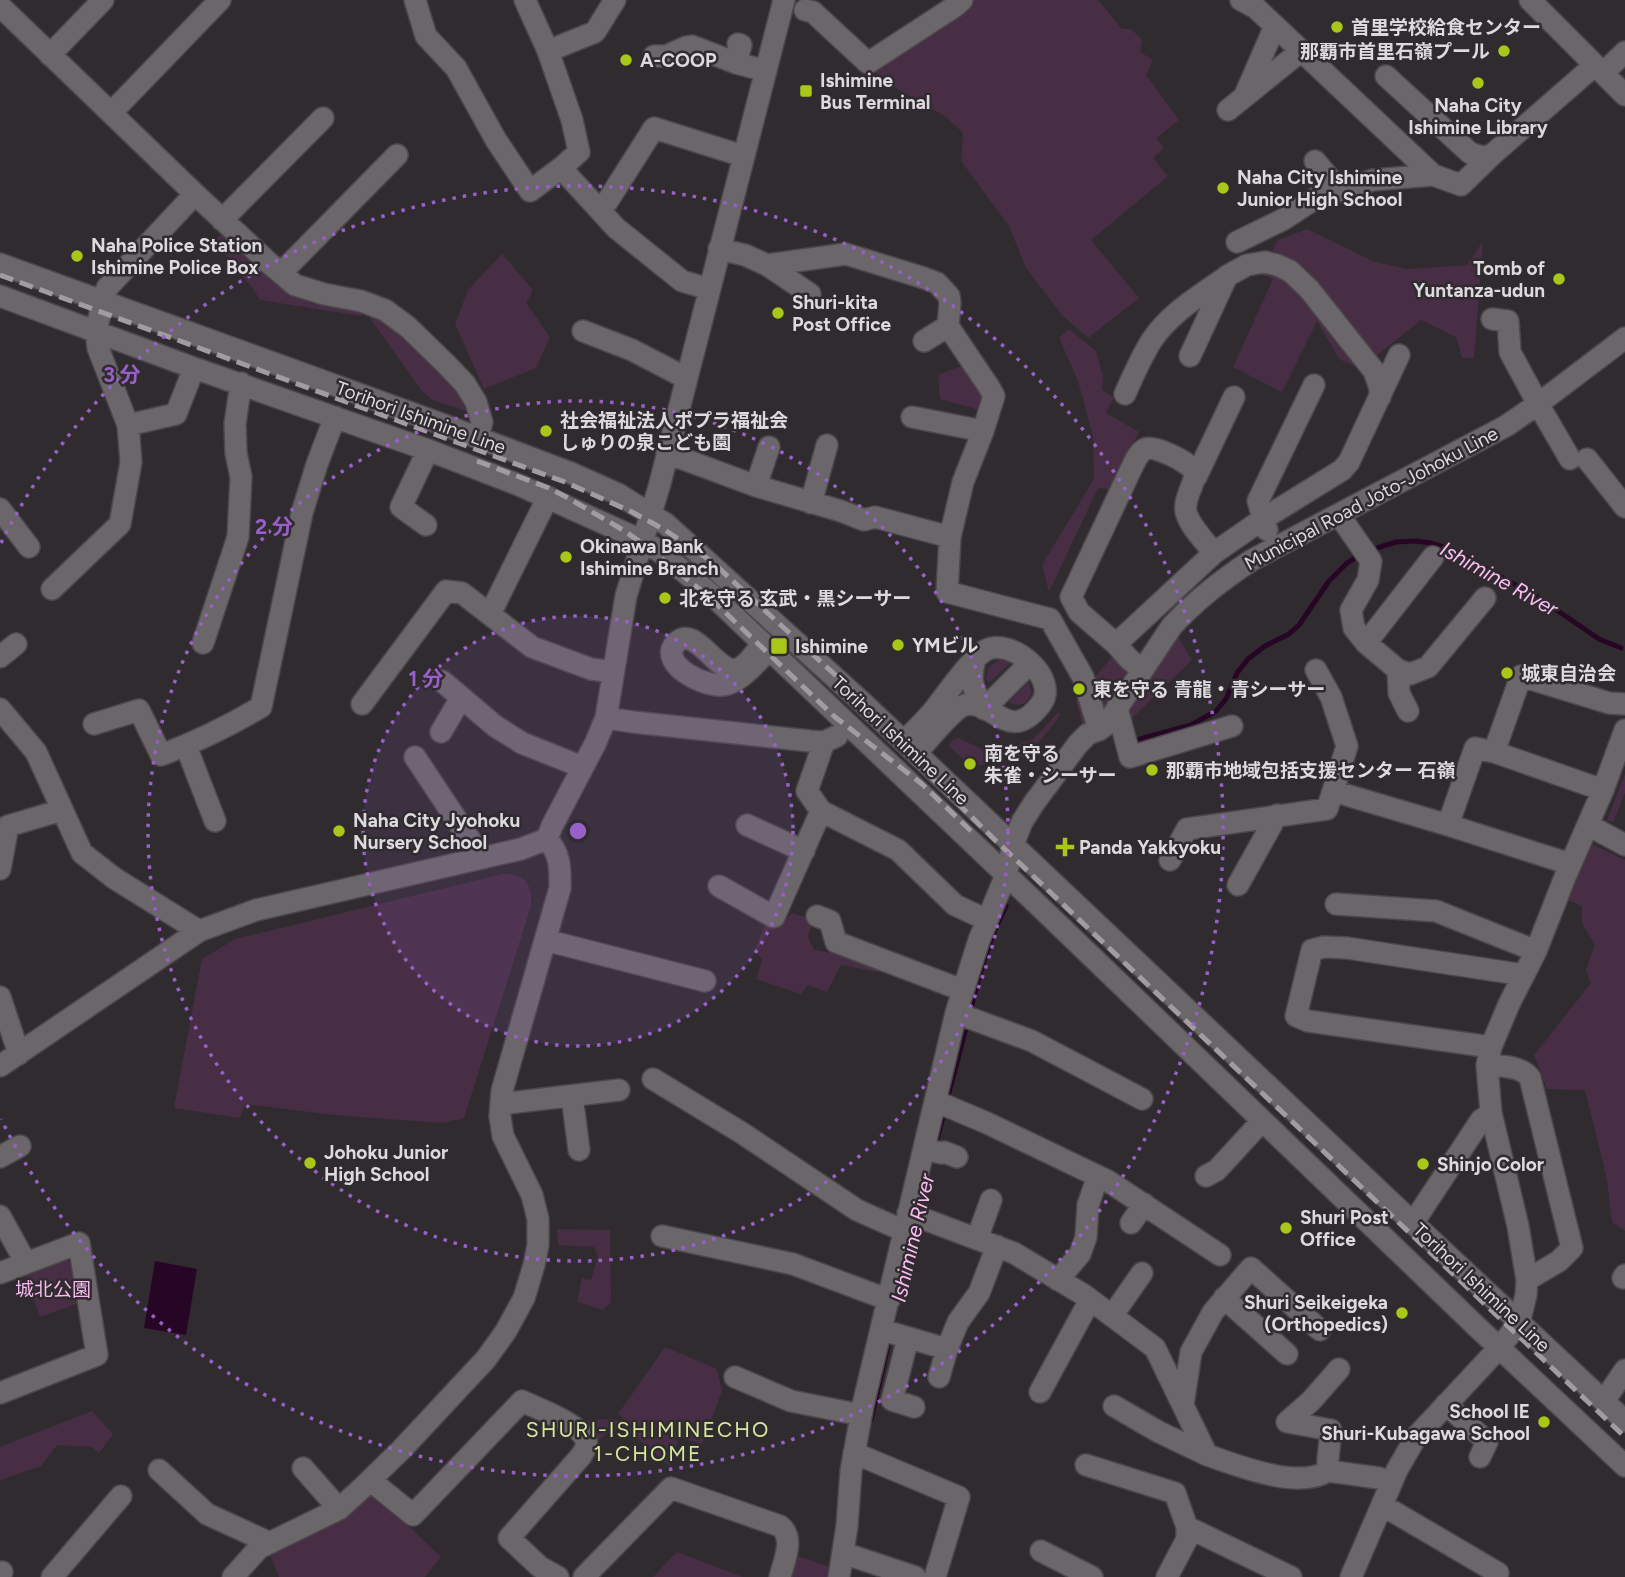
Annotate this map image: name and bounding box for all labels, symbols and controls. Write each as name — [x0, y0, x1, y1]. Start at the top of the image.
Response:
place label: 首里学校給食センター — [1351, 16, 1541, 39]
marker: 首里学校給食センター — [1329, 19, 1345, 35]
place label: 那覇市首里石嶺プール — [1300, 40, 1490, 63]
marker: 那覇市首里石嶺プール — [1496, 43, 1512, 59]
place label: A-COOP — [640, 49, 717, 72]
marker: A-COOP — [618, 52, 634, 68]
place label: Ishimine Bus Terminal — [820, 69, 931, 114]
marker: Naha City Ishimine Library — [1470, 75, 1486, 91]
marker: Ishimine Bus Terminal — [798, 83, 814, 99]
place label: Naha City Ishimine Library — [1408, 94, 1548, 139]
place label: Naha City Ishimine Junior High School — [1237, 166, 1403, 211]
marker: Naha City Ishimine Junior High School — [1215, 180, 1231, 196]
place label: Naha Police Station Ishimine Police Box — [91, 234, 262, 279]
marker: Naha Police Station Ishimine Police Box — [69, 248, 85, 264]
place label: Tomb of Yuntanza-udun — [1413, 257, 1546, 302]
marker: Tomb of Yuntanza-udun — [1551, 271, 1567, 287]
place label: Shuri-kita Post Office — [792, 291, 892, 336]
marker: Shuri-kita Post Office — [770, 305, 786, 321]
text: 3 分 — [103, 362, 141, 387]
street label: Torihori Ishimine Line — [333, 376, 509, 459]
place label: 社会福祉法人ポプラ福祉会 しゅりの泉こども園 — [560, 409, 788, 454]
street label: Municipal Road Joto-Johoku Line — [1241, 422, 1502, 575]
marker: 社会福祉法人ポプラ福祉会 しゅりの泉こども園 — [538, 423, 554, 439]
text: 2 分 — [255, 514, 293, 539]
place label: Okinawa Bank Ishimine Branch — [580, 535, 719, 580]
water label: Ishimine River — [1436, 536, 1563, 622]
marker: Okinawa Bank Ishimine Branch — [558, 549, 574, 565]
place label: 北を守る 玄武・黒シーサー — [679, 587, 911, 610]
marker: 北を守る 玄武・黒シーサー — [657, 590, 673, 606]
place label: YMビル — [912, 634, 979, 657]
place label: Ishimine — [795, 635, 868, 658]
marker: Ishimine — [769, 636, 789, 656]
marker: YMビル — [890, 637, 906, 653]
place label: 城東自治会 — [1521, 662, 1616, 685]
marker: 城東自治会 — [1499, 665, 1515, 681]
text: 1 分 — [409, 666, 443, 691]
street label: Torihori Ishimine Line — [827, 671, 974, 810]
place label: 東を守る 青龍・青シーサー — [1093, 678, 1325, 701]
marker: 東を守る 青龍・青シーサー — [1071, 681, 1087, 697]
place label: 南を守る 朱雀・シーサー — [984, 742, 1117, 787]
marker: 南を守る 朱雀・シーサー — [962, 756, 978, 772]
place label: 那覇市地域包括支援センター 石嶺 — [1166, 759, 1456, 782]
marker: 那覇市地域包括支援センター 石嶺 — [1144, 762, 1160, 778]
place label: Naha City Jyohoku Nursery School — [353, 809, 520, 854]
centre of rings — [566, 819, 590, 843]
marker: Naha City Jyohoku Nursery School — [331, 823, 347, 839]
place label: Panda Yakkyoku — [1079, 836, 1221, 859]
marker: Panda Yakkyoku — [1057, 839, 1073, 855]
place label: Johoku Junior High School — [324, 1141, 448, 1186]
place label: Shinjo Color — [1437, 1153, 1544, 1176]
marker: Johoku Junior High School — [302, 1155, 318, 1171]
marker: Shinjo Color — [1415, 1156, 1431, 1172]
water label: Ishimine River — [886, 1171, 940, 1304]
place label: Shuri Post Office — [1300, 1206, 1389, 1251]
street label: Torihori Ishimine Line — [1408, 1218, 1555, 1357]
marker: Shuri Post Office — [1278, 1220, 1294, 1236]
park label: 城北公園 — [15, 1278, 91, 1301]
place label: Shuri Seikeigeka (Orthopedics) — [1244, 1291, 1388, 1336]
marker: Shuri Seikeigeka (Orthopedics) — [1394, 1305, 1410, 1321]
place label: School IE Shuri-Kubagawa School — [1321, 1400, 1530, 1445]
marker: School IE Shuri-Kubagawa School — [1536, 1414, 1552, 1430]
district label: SHURI-ISHIMINECHO 1-CHOME — [526, 1417, 770, 1466]

